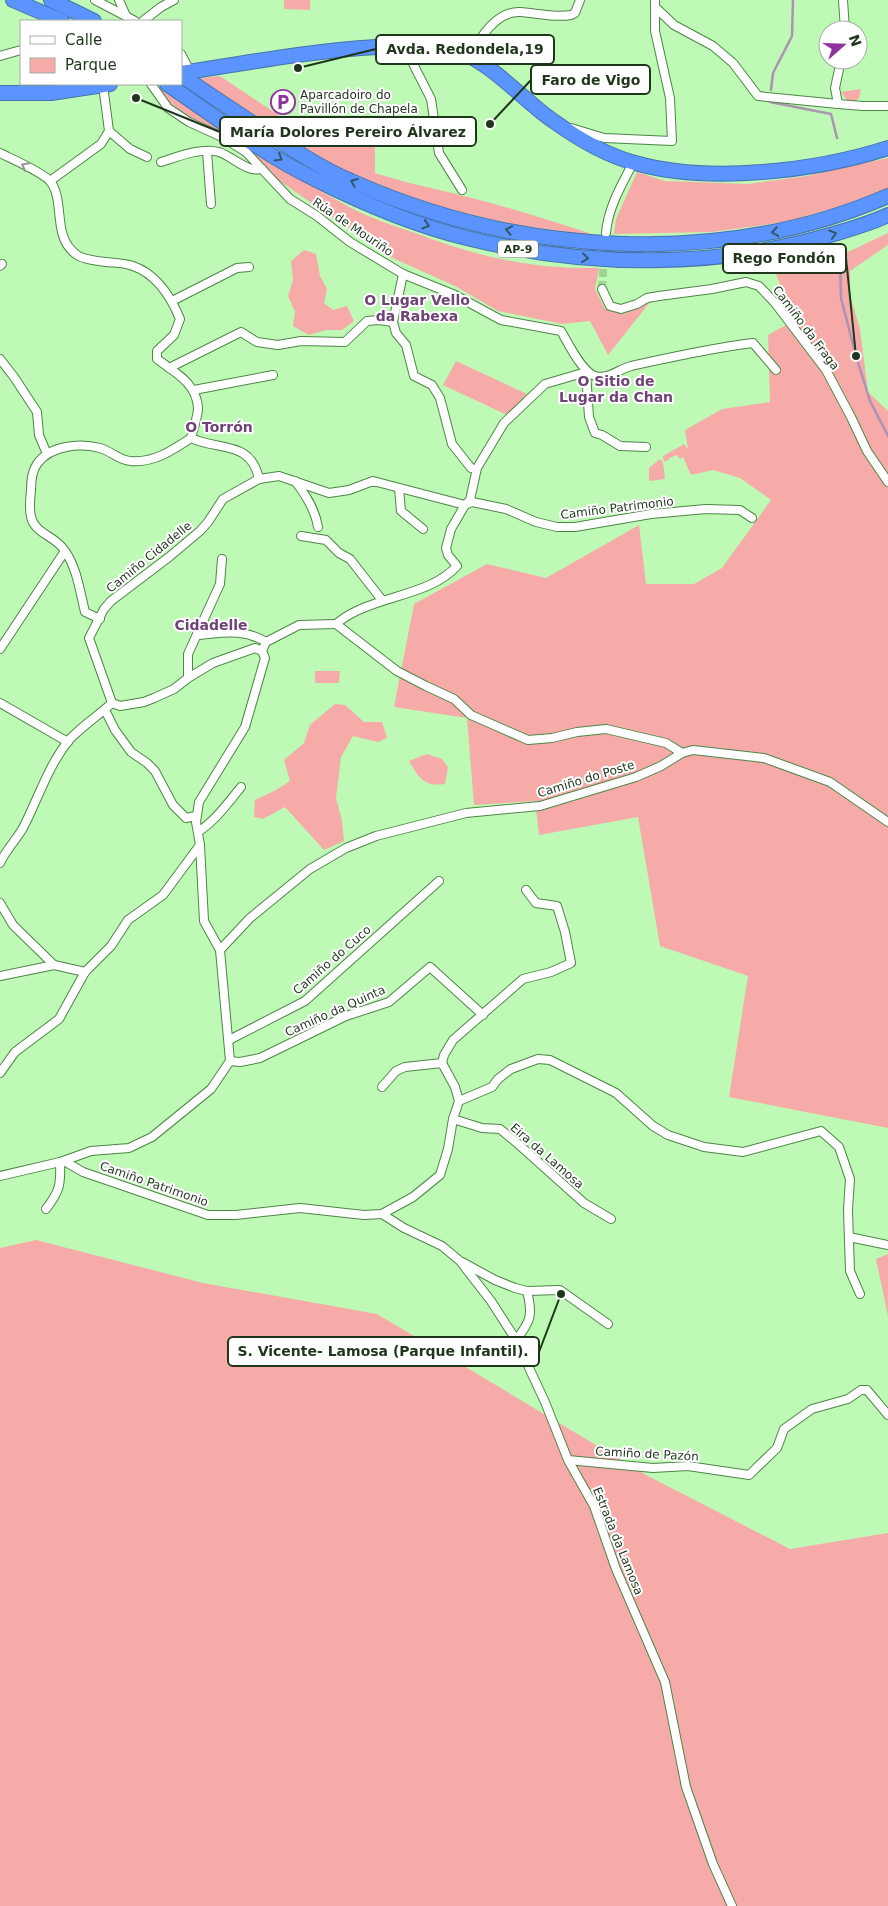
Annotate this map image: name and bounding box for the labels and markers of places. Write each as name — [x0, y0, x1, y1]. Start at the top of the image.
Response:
callout: Avda. Redondela,19 — [376, 35, 554, 64]
callout: Faro de Vigo — [531, 65, 650, 94]
place label: Aparcadoiro do Pavillón de Chapela — [300, 88, 418, 116]
parking icon: Aparcadoiro do Pavillón de Chapela — [270, 89, 296, 115]
callout: María Dolores Pereiro Álvarez — [220, 117, 476, 146]
callout: Rego Fondón — [723, 244, 846, 273]
callout: S. Vicente- Lamosa (Parque Infantil). — [228, 1337, 539, 1366]

